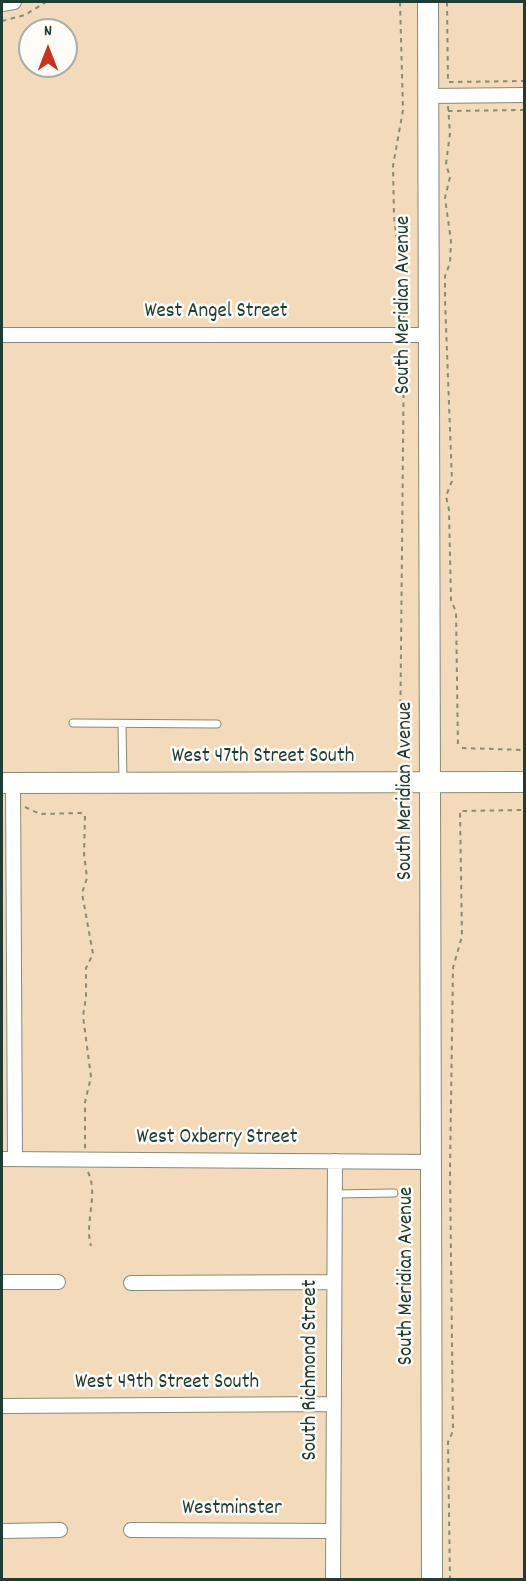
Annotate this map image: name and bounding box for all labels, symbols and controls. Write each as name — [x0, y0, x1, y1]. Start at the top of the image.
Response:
north arrow — [18, 18, 78, 78]
text: N — [44, 20, 52, 43]
street label: South Meridian Avenue — [392, 216, 418, 394]
street label: West Angel Street — [144, 300, 288, 326]
street label: South Meridian Avenue — [394, 702, 420, 880]
street label: West 47th Street South — [172, 745, 354, 771]
street label: West Oxberry Street — [137, 1126, 297, 1152]
street label: South Meridian Avenue — [395, 1187, 421, 1365]
street label: South Richmond Street — [299, 1279, 325, 1461]
street label: West 49th Street South — [75, 1371, 259, 1397]
street label: Westminster — [182, 1497, 282, 1523]

